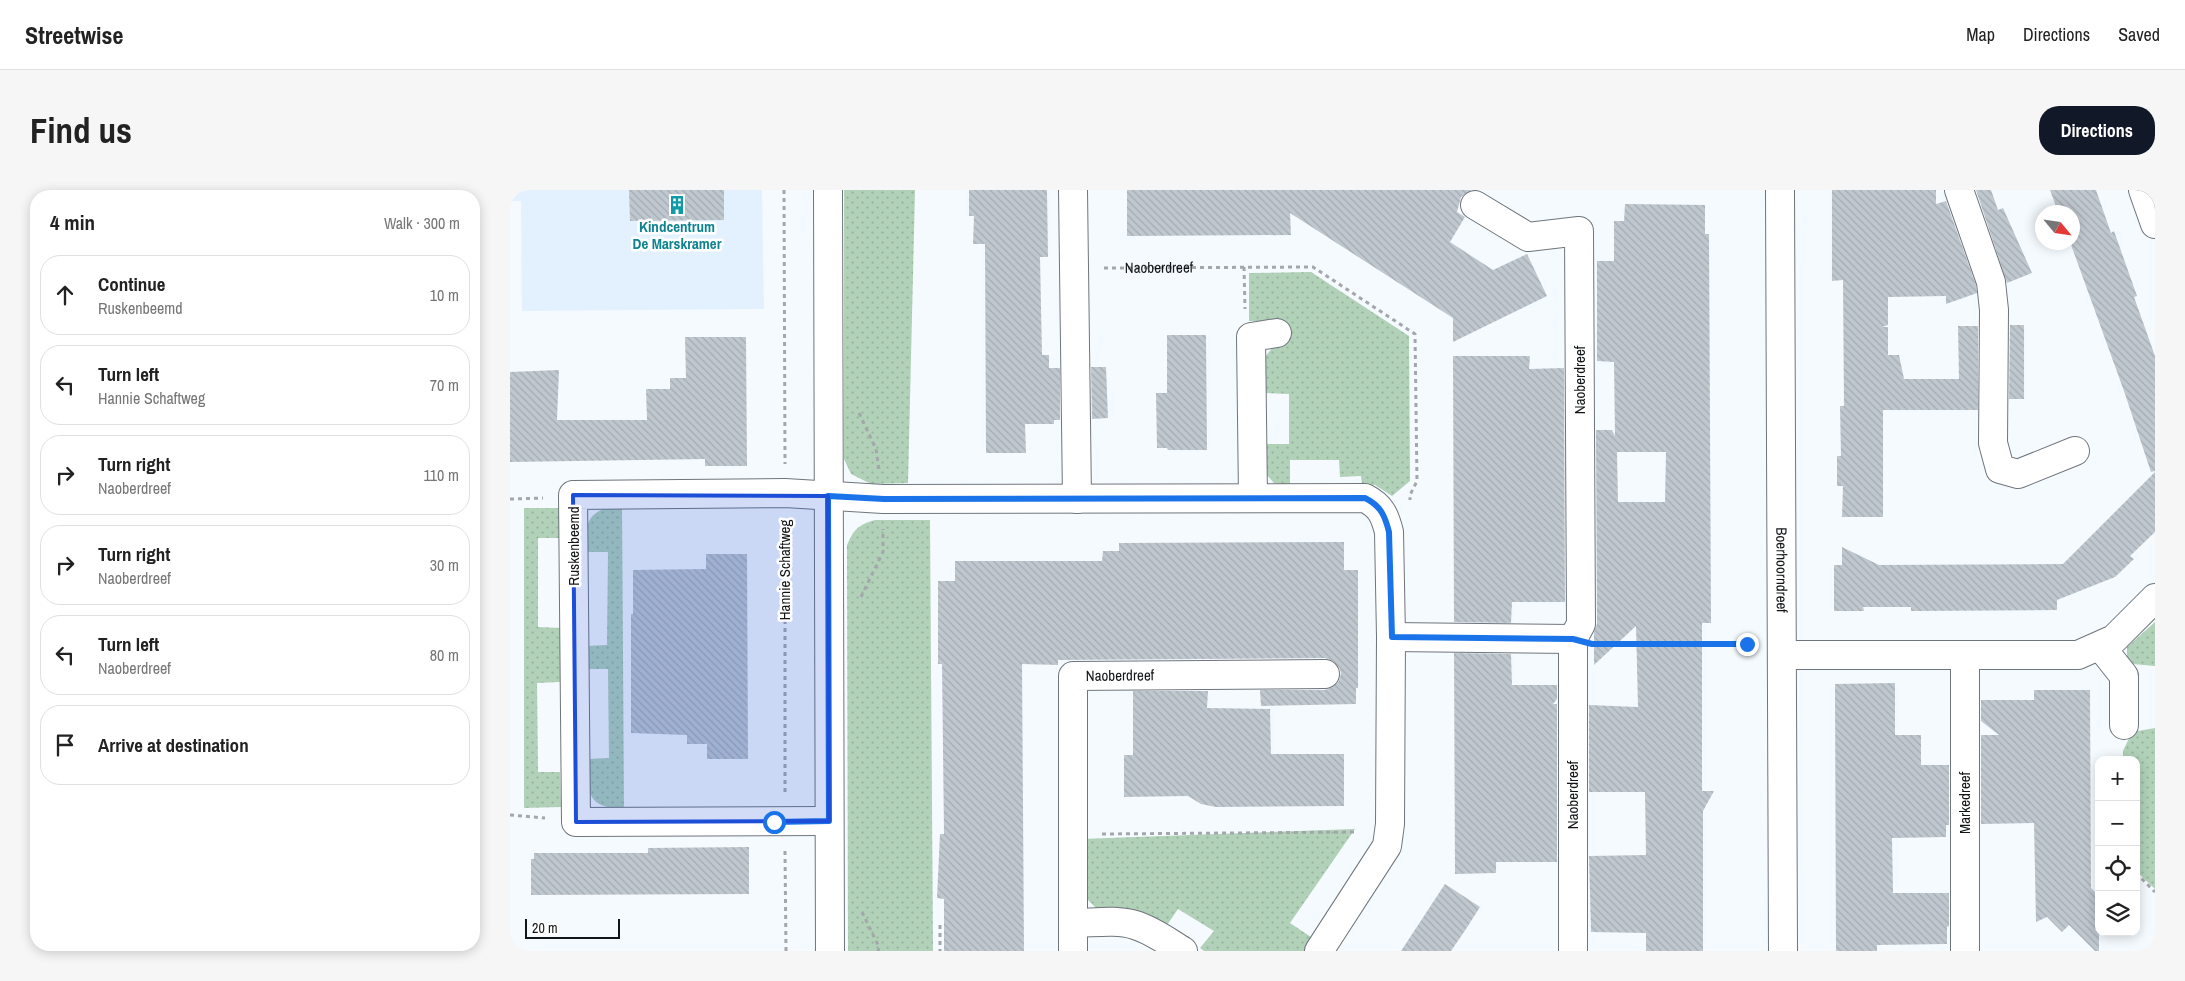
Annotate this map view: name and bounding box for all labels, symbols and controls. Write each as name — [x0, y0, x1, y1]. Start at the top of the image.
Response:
text: Streetwise — [25, 19, 123, 51]
text: Map — [1966, 22, 1995, 47]
text: Directions — [2023, 22, 2090, 47]
text: Saved — [2118, 22, 2160, 47]
button: Directions — [2039, 106, 2155, 155]
text: Find us — [30, 107, 132, 154]
building icon: Kindcentrum De Marskramer — [666, 194, 688, 216]
north arrow — [2035, 205, 2080, 250]
text: 4 min — [50, 208, 95, 237]
text: Walk · 300 m — [384, 212, 460, 234]
place label: Kindcentrum De Marskramer — [633, 216, 722, 254]
street label: Naoberdreef — [1125, 257, 1194, 278]
text: Continue — [98, 271, 166, 297]
icon: ahead — [51, 281, 79, 309]
text: 10 m — [430, 284, 459, 306]
text: Ruskenbeemd — [98, 297, 183, 319]
street label: Naoberdreef — [1569, 345, 1590, 414]
text: Turn left — [98, 361, 159, 387]
icon: left — [51, 371, 79, 399]
text: 70 m — [430, 374, 459, 396]
text: Hannie Schaftweg — [98, 387, 205, 409]
text: Turn right — [98, 451, 170, 477]
icon: right — [51, 461, 79, 489]
text: 110 m — [423, 464, 459, 486]
text: Naoberdreef — [98, 477, 171, 499]
street label: Ruskenbeemd — [563, 506, 584, 586]
street label: Hannie Schaftweg — [774, 520, 795, 620]
street label: Boerhoorndreef — [1771, 527, 1793, 613]
text: Turn right — [98, 541, 170, 567]
icon: right — [51, 551, 79, 579]
text: 30 m — [430, 554, 459, 576]
text: Naoberdreef — [98, 567, 171, 589]
text: Turn left — [98, 631, 159, 657]
route end — [1736, 633, 1759, 656]
icon: left — [51, 641, 79, 669]
text: 80 m — [430, 644, 459, 666]
text: Naoberdreef — [98, 657, 171, 679]
street label: Naoberdreef — [1086, 664, 1155, 686]
icon: arrive — [51, 731, 79, 759]
text: Arrive at destination — [98, 732, 249, 758]
map controls — [2095, 756, 2140, 936]
button: + — [2095, 756, 2140, 801]
street label: Naoberdreef — [1562, 760, 1583, 829]
street label: Markedreef — [1954, 771, 1975, 834]
button: − — [2095, 801, 2140, 846]
route start — [763, 811, 786, 834]
button: locate — [2095, 846, 2140, 891]
button: layers — [2095, 891, 2140, 936]
scale bar — [525, 916, 620, 939]
text: 20 m — [532, 919, 558, 937]

